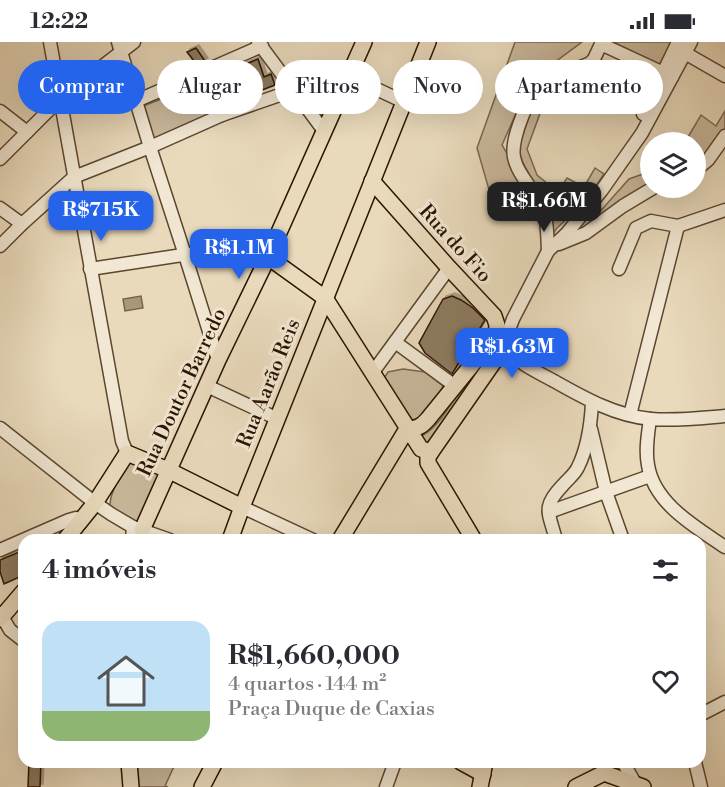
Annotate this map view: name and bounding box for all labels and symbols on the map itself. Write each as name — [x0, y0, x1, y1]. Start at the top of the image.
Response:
pin: R$1.66M — [489, 182, 599, 233]
pin: R$715K — [52, 191, 150, 242]
street label: Rua do Fio — [413, 200, 497, 288]
pin: R$1.1M — [190, 229, 288, 280]
street label: Rua Doutor Barredo — [132, 304, 232, 481]
street label: Rua Aarão Reis — [232, 315, 307, 452]
pin: R$1.63M — [457, 328, 567, 379]

